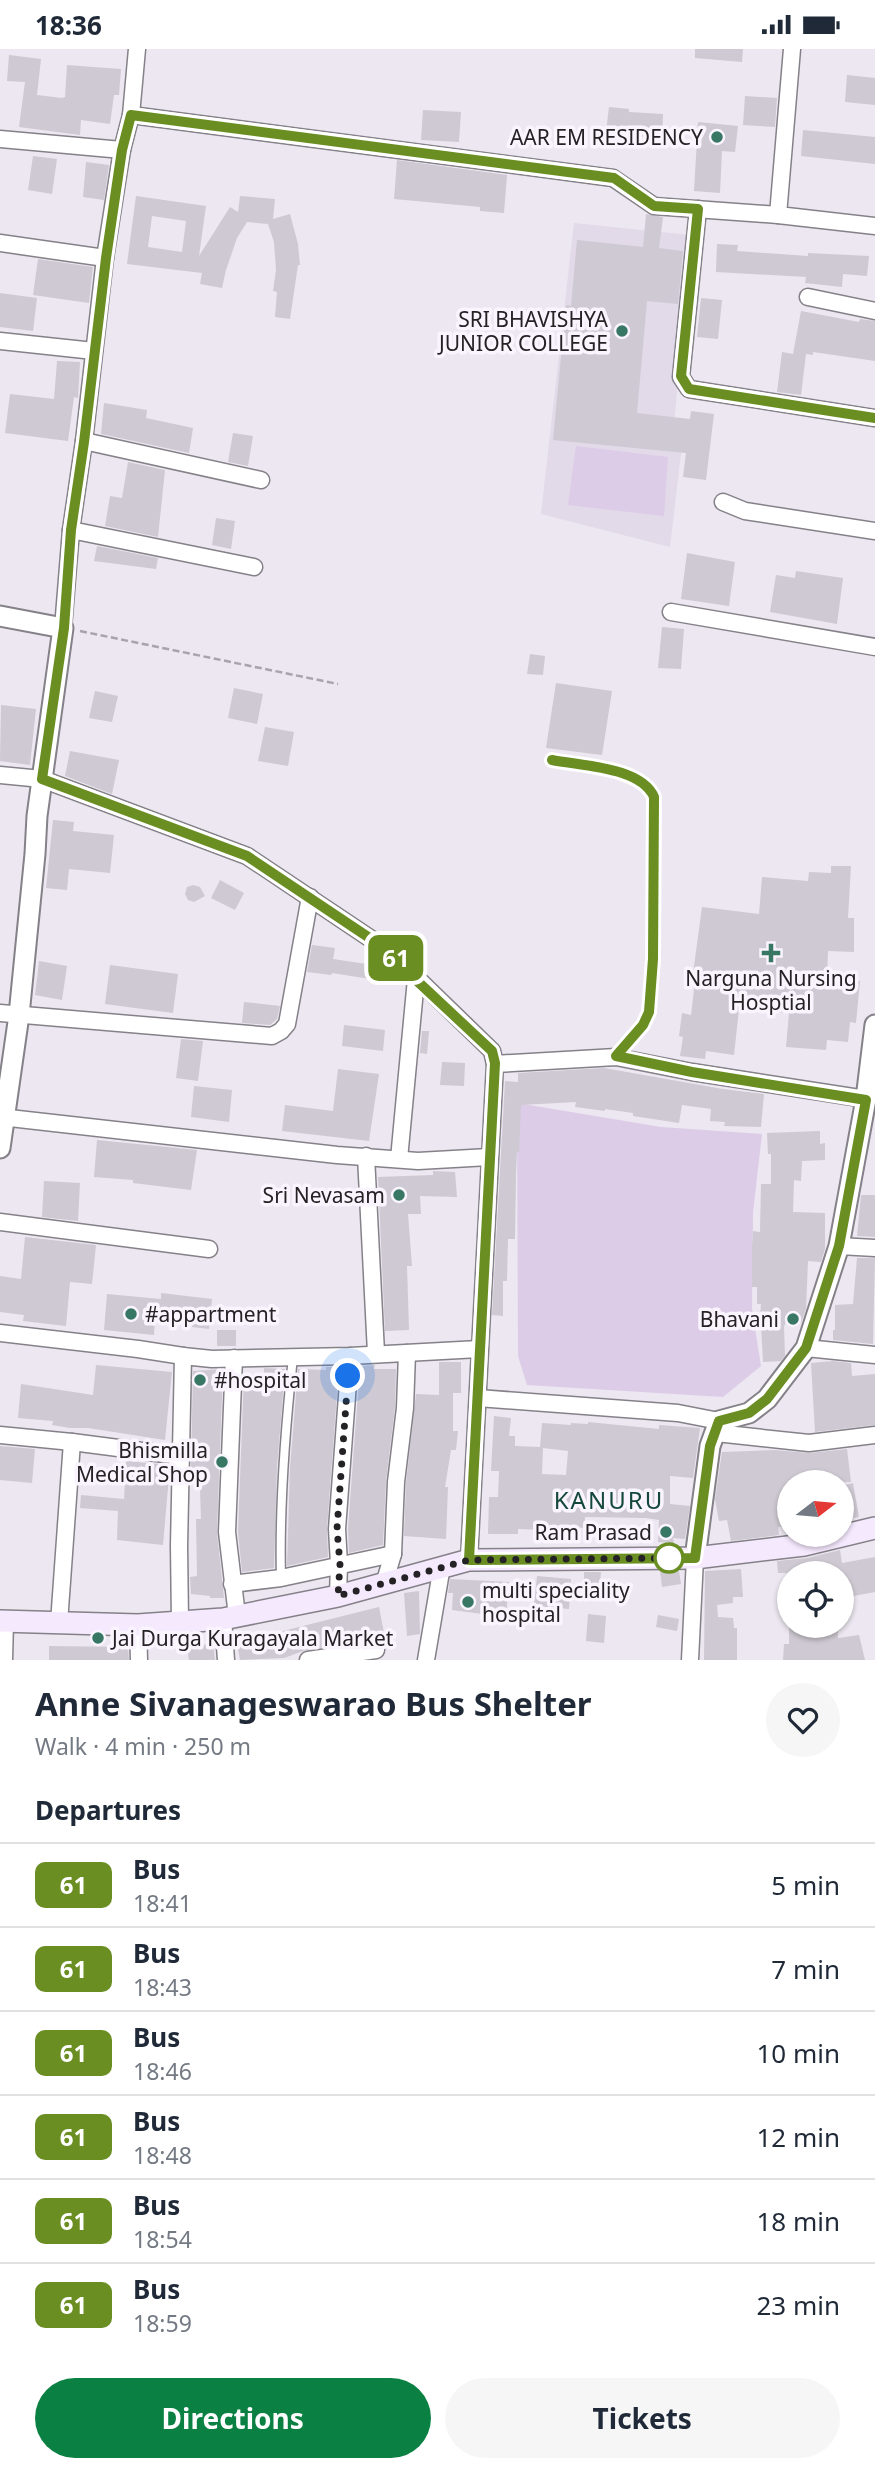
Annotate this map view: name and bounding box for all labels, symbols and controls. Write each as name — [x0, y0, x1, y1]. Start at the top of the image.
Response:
text: 18:36 — [35, 7, 102, 43]
place label: AAR EM RESIDENCY — [510, 123, 703, 151]
marker: AAR EM RESIDENCY — [709, 129, 725, 145]
place label: SRI BHAVISHYA JUNIOR COLLEGE — [437, 305, 609, 357]
marker: SRI BHAVISHYA JUNIOR COLLEGE — [614, 323, 630, 339]
line badge: 61 — [364, 935, 428, 981]
text: 61 — [382, 941, 410, 974]
marker: Narguna Nursing Hosptial — [761, 943, 781, 963]
place label: Narguna Nursing Hosptial — [685, 964, 857, 1016]
place label: Sri Nevasam — [263, 1181, 385, 1209]
marker: Sri Nevasam — [391, 1187, 407, 1203]
place label: #appartment — [145, 1300, 277, 1328]
place label: Bhavani — [700, 1305, 779, 1333]
marker: #appartment — [123, 1306, 139, 1322]
marker: Bhavani — [785, 1311, 801, 1327]
your location — [330, 1358, 365, 1393]
place label: #hospital — [214, 1366, 306, 1394]
marker: #hospital — [192, 1372, 208, 1388]
place label: Bhismilla Medical Shop — [76, 1436, 208, 1488]
marker: Bhismilla Medical Shop — [214, 1454, 230, 1470]
north arrow — [777, 1470, 854, 1547]
map controls — [777, 1470, 854, 1638]
district label: KANURU — [554, 1483, 664, 1516]
place label: Ram Prasad — [535, 1518, 652, 1546]
marker: Ram Prasad — [658, 1524, 674, 1540]
unlabelled marker — [654, 1543, 684, 1573]
button: locate — [777, 1561, 854, 1638]
place label: multi speciality hospital — [482, 1576, 630, 1628]
marker: multi speciality hospital — [460, 1594, 476, 1610]
place label: Jai Durga Kuragayala Market — [110, 1624, 394, 1652]
marker: Jai Durga Kuragayala Market — [90, 1630, 106, 1646]
text: Anne Sivanageswarao Bus Shelter — [35, 1681, 592, 1726]
button: heart — [766, 1683, 840, 1757]
text: Walk · 4 min · 250 m — [35, 1730, 251, 1762]
text: Departures — [35, 1792, 181, 1828]
text: Bus — [133, 1851, 180, 1887]
text: 5 min — [771, 1867, 840, 1903]
text: 61 — [60, 1868, 87, 1901]
text: 18:41 — [133, 1887, 192, 1919]
text: Bus — [133, 1935, 180, 1971]
text: 7 min — [771, 1951, 840, 1987]
text: 61 — [60, 1952, 87, 1985]
text: 18:43 — [133, 1971, 192, 2003]
text: Bus — [133, 2019, 180, 2055]
text: 10 min — [756, 2035, 840, 2071]
text: 61 — [60, 2036, 87, 2069]
text: 18:46 — [133, 2055, 192, 2087]
text: Bus — [133, 2103, 180, 2139]
text: 12 min — [756, 2119, 840, 2155]
text: 61 — [60, 2120, 87, 2153]
text: 18:48 — [133, 2139, 192, 2171]
text: Bus — [133, 2187, 180, 2223]
text: 18 min — [756, 2203, 840, 2239]
text: 61 — [60, 2204, 87, 2237]
text: 18:54 — [133, 2223, 192, 2255]
text: Bus — [133, 2271, 180, 2307]
text: 23 min — [756, 2287, 840, 2323]
text: 61 — [60, 2288, 87, 2321]
text: 18:59 — [133, 2307, 192, 2339]
button: Directions — [35, 2378, 431, 2458]
button: Tickets — [445, 2378, 840, 2458]

